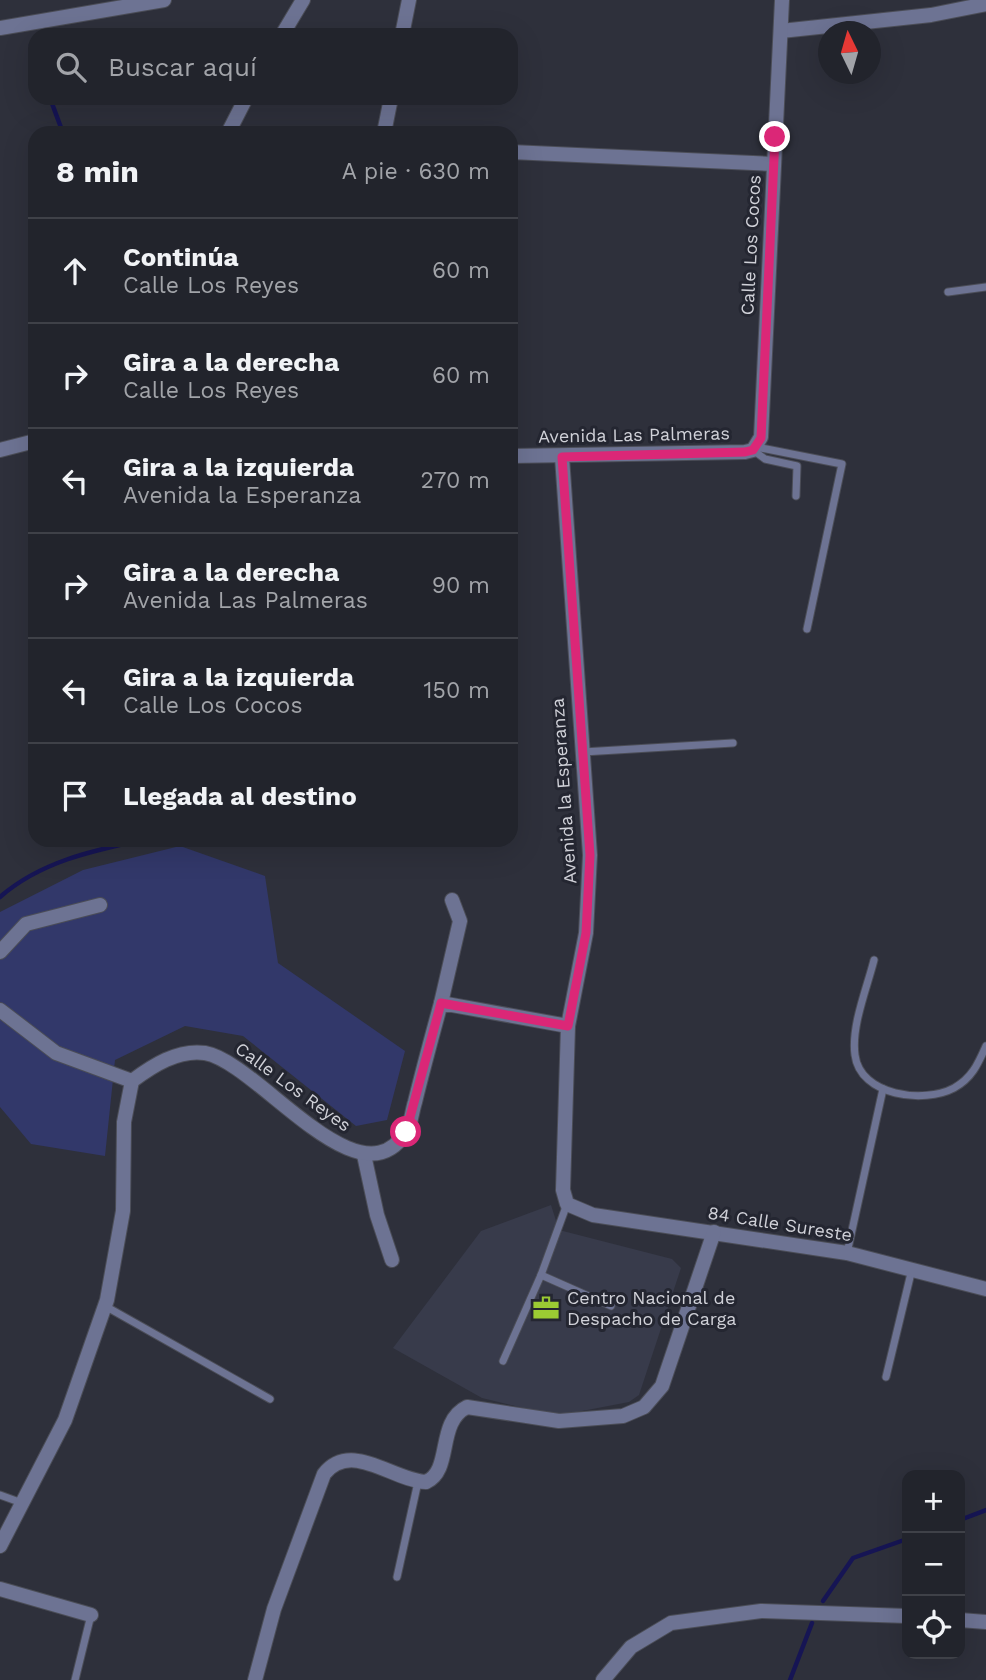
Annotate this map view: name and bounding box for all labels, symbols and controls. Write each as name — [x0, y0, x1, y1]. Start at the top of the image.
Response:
north arrow — [818, 21, 881, 84]
search box — [28, 28, 518, 105]
icon: search — [52, 48, 90, 86]
text: Buscar aquí — [108, 52, 257, 82]
route end — [759, 121, 790, 152]
text: 8 min — [56, 154, 139, 189]
text: A pie · 630 m — [342, 158, 490, 185]
street label: Calle Los Cocos — [736, 174, 765, 316]
text: Continúa — [123, 242, 239, 272]
icon: ahead — [56, 252, 94, 290]
text: 60 m — [432, 257, 490, 284]
text: Calle Los Reyes — [123, 272, 299, 299]
text: Gira a la derecha — [123, 347, 339, 377]
icon: right — [56, 357, 94, 395]
text: 60 m — [432, 362, 490, 389]
text: Calle Los Reyes — [123, 377, 299, 404]
street label: Avenida Las Palmeras — [538, 422, 730, 447]
text: Gira a la izquierda — [123, 452, 354, 482]
icon: left — [56, 462, 94, 500]
text: 270 m — [421, 467, 490, 494]
text: Avenida la Esperanza — [123, 482, 361, 509]
text: Gira a la derecha — [123, 557, 339, 587]
icon: right — [56, 567, 94, 605]
text: 90 m — [432, 572, 490, 599]
text: Avenida Las Palmeras — [123, 587, 368, 614]
text: Gira a la izquierda — [123, 662, 354, 692]
icon: left — [56, 672, 94, 710]
text: 150 m — [424, 677, 490, 704]
text: Calle Los Cocos — [123, 692, 303, 719]
street label: Avenida la Esperanza — [547, 697, 580, 885]
icon: arrive — [56, 777, 94, 815]
text: Llegada al destino — [123, 781, 357, 811]
street label: Calle Los Reyes — [231, 1038, 355, 1136]
route start — [390, 1116, 421, 1147]
street label: 84 Calle Sureste — [706, 1202, 854, 1245]
place label: Centro Nacional de Despacho de Carga — [567, 1287, 737, 1329]
office icon: Centro Nacional de Despacho de Carga — [531, 1293, 561, 1323]
map controls — [902, 1470, 965, 1659]
button: + — [902, 1470, 965, 1533]
button: − — [902, 1533, 965, 1596]
button: locate — [902, 1596, 965, 1659]

